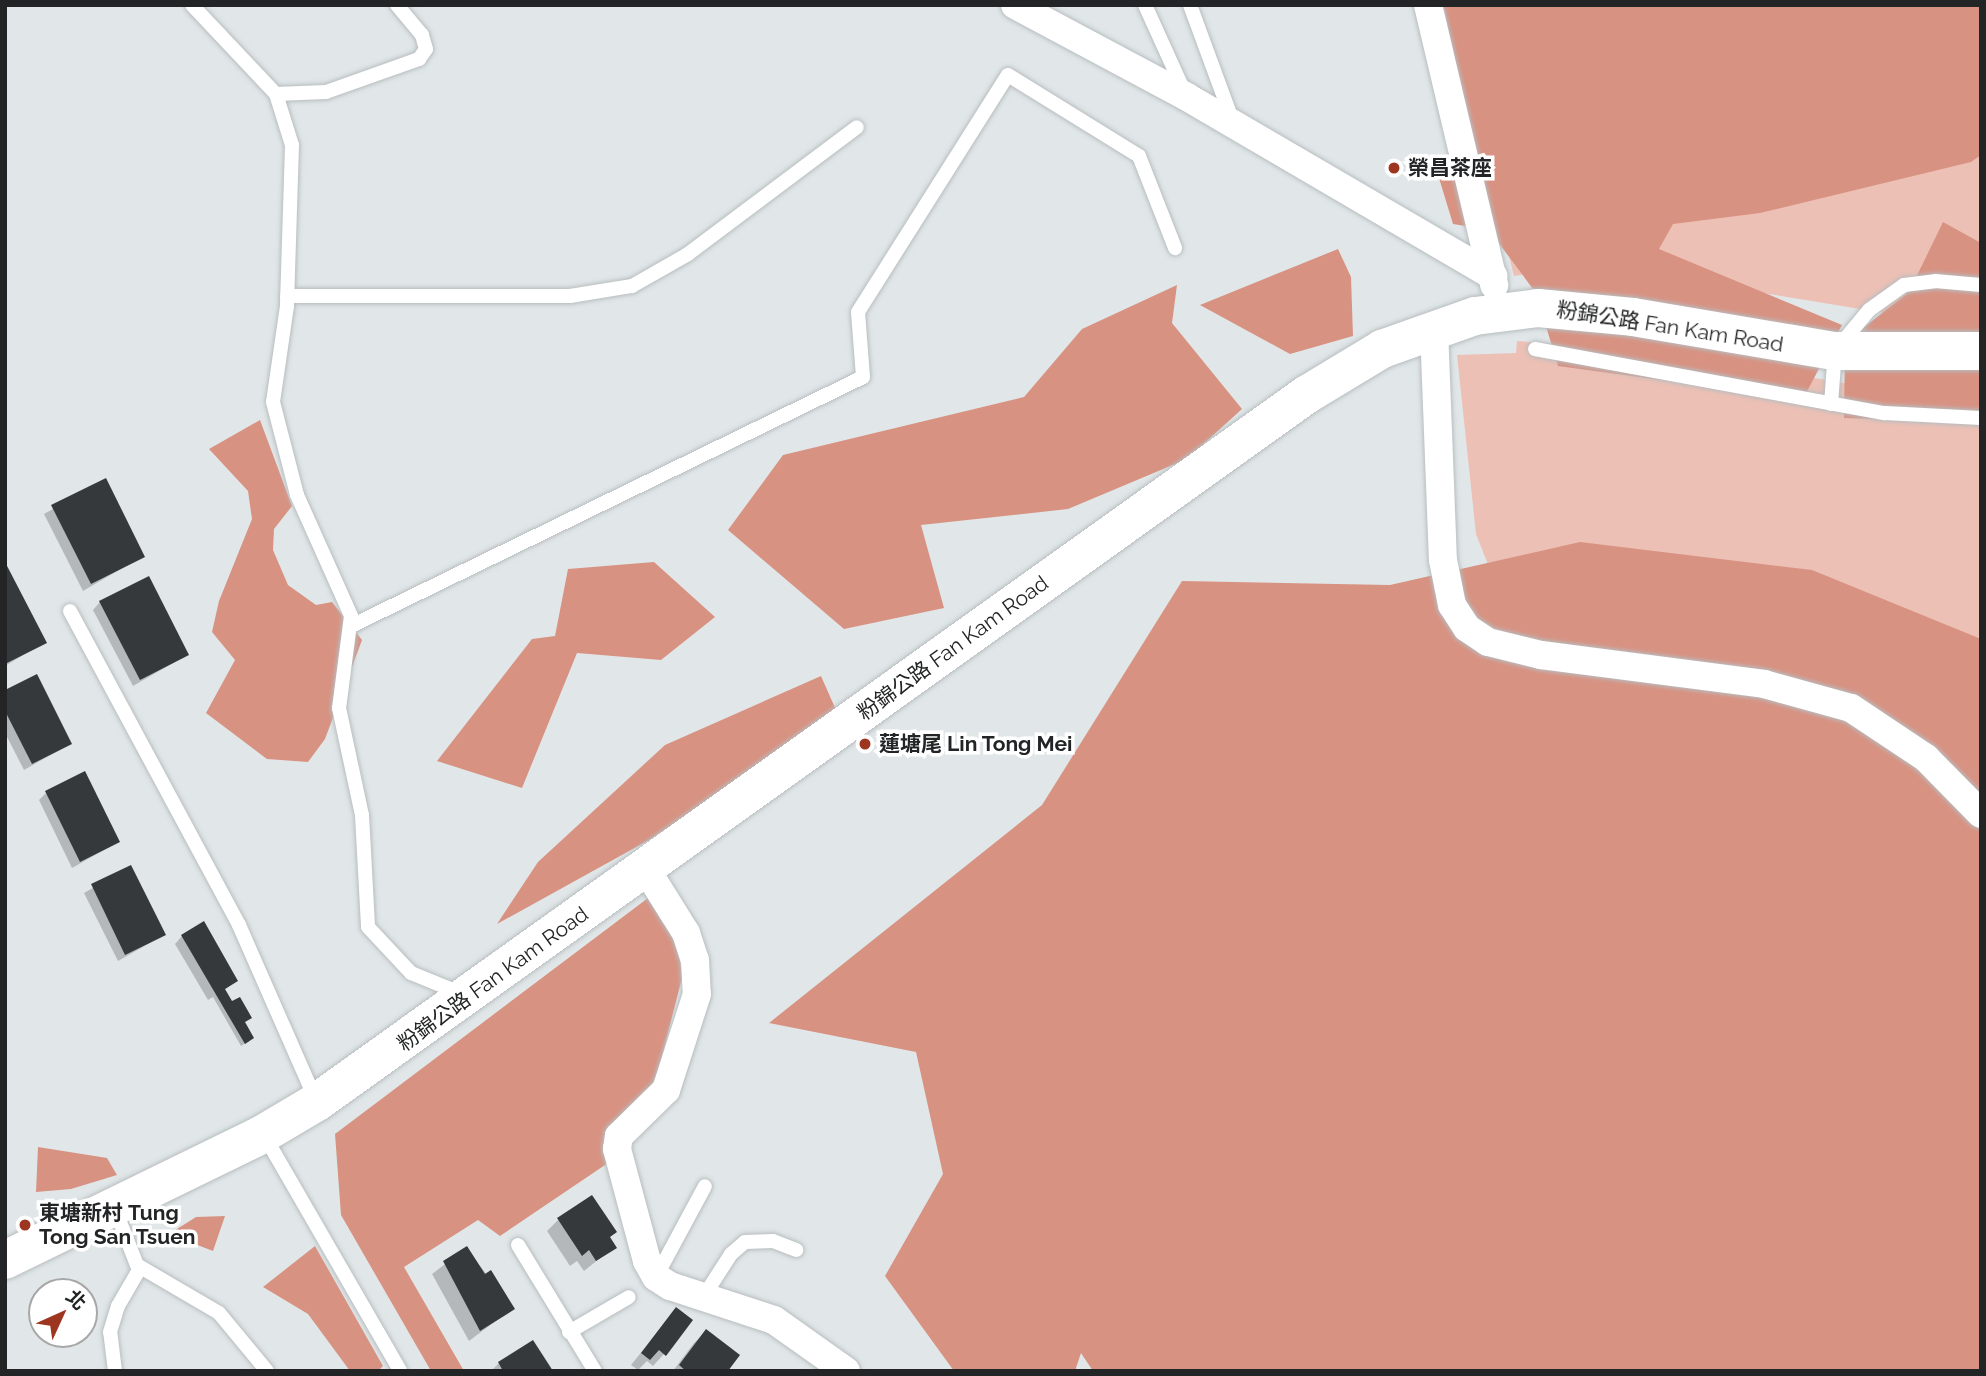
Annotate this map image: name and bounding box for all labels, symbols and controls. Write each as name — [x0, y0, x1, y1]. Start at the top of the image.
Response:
place label: 榮昌茶座 — [1408, 155, 1492, 181]
marker: 榮昌茶座 — [1386, 160, 1402, 176]
street label: 粉錦公路 Fan Kam Road — [1555, 297, 1785, 357]
street label: 粉錦公路 Fan Kam Road — [853, 570, 1053, 726]
place label: 蓮塘尾 Lin Tong Mei — [879, 731, 1073, 757]
marker: 蓮塘尾 Lin Tong Mei — [857, 736, 873, 752]
street label: 粉錦公路 Fan Kam Road — [393, 901, 593, 1057]
place label: 東塘新村 Tung Tong San Tsuen — [39, 1200, 196, 1250]
marker: 東塘新村 Tung Tong San Tsuen — [17, 1217, 33, 1233]
north arrow — [28, 1278, 98, 1348]
text: 北 — [62, 1285, 91, 1314]

